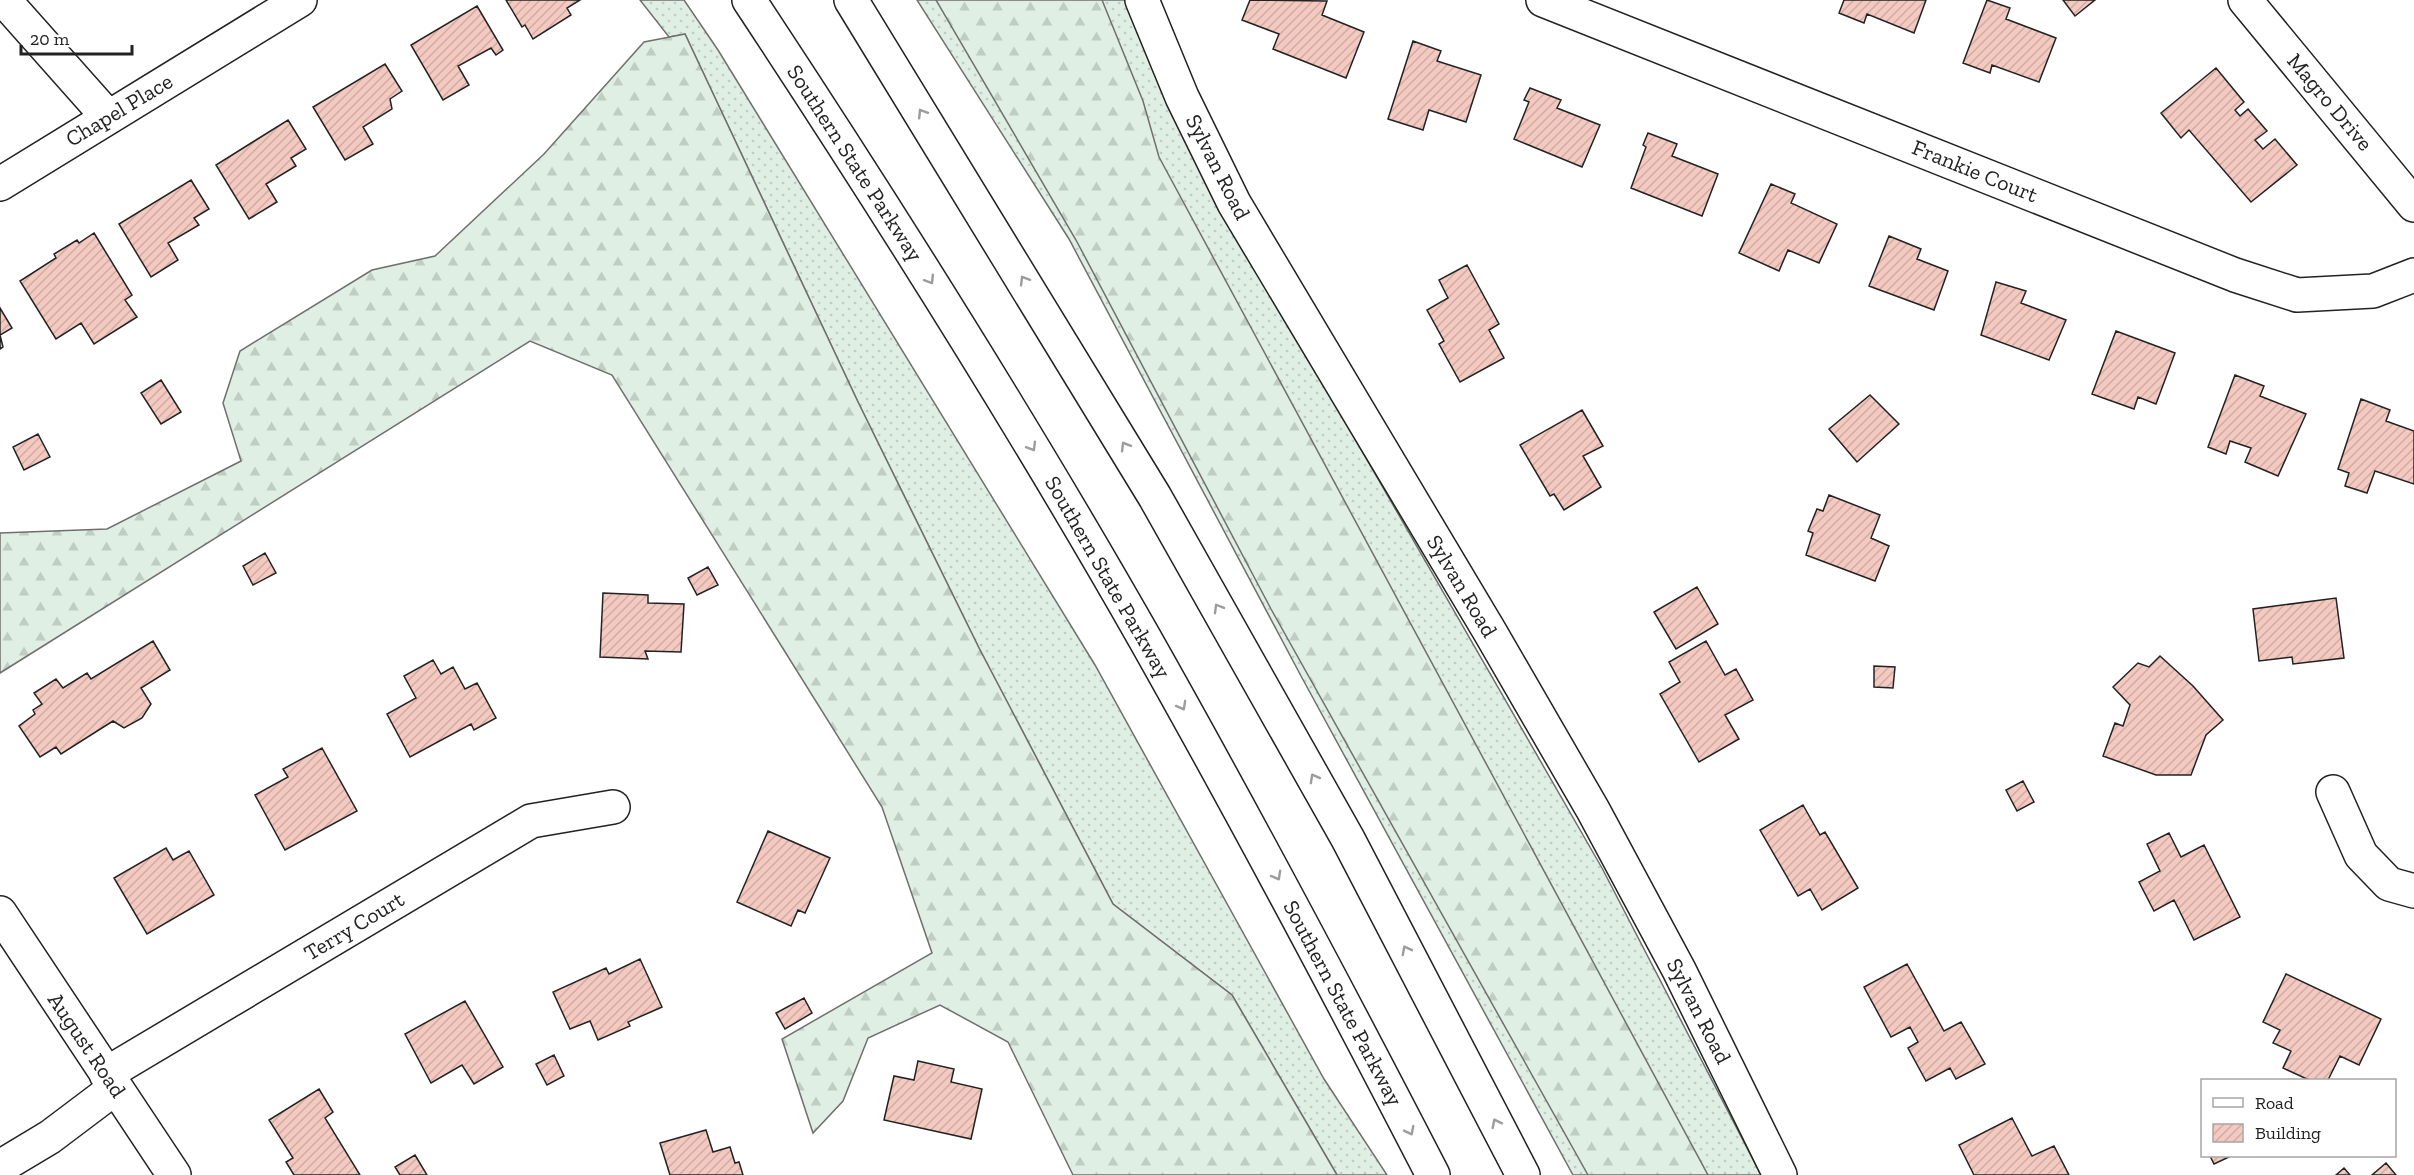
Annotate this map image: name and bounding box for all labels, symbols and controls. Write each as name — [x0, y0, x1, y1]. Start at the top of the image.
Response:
scale bar — [21, 18, 132, 56]
text: 20 m — [30, 28, 70, 50]
street label: Magro Drive — [2281, 48, 2379, 156]
street label: Southern State Parkway — [781, 60, 929, 267]
street label: Chapel Place — [61, 68, 177, 152]
one-way arrow — [918, 109, 930, 119]
street label: Sylvan Road — [1180, 110, 1256, 224]
street label: Frankie Court — [1908, 134, 2042, 209]
one-way arrow — [922, 274, 934, 284]
one-way arrow — [1020, 276, 1031, 286]
one-way arrow — [1024, 440, 1036, 451]
one-way arrow — [1121, 442, 1132, 452]
street label: Southern State Parkway — [1039, 471, 1177, 684]
street label: Sylvan Road — [1421, 530, 1503, 642]
one-way arrow — [1214, 604, 1226, 614]
one-way arrow — [1175, 700, 1186, 710]
one-way arrow — [1310, 774, 1321, 784]
one-way arrow — [1270, 870, 1281, 881]
street label: Terry Court — [299, 885, 410, 966]
street label: Southern State Parkway — [1277, 896, 1409, 1111]
one-way arrow — [1402, 945, 1414, 956]
street label: Sylvan Road — [1661, 954, 1737, 1068]
street label: August Road — [42, 987, 132, 1103]
legend — [2201, 1079, 2396, 1157]
text: Road — [2255, 1092, 2294, 1114]
one-way arrow — [1492, 1119, 1503, 1129]
text: Building — [2255, 1122, 2321, 1144]
one-way arrow — [1403, 1124, 1414, 1135]

